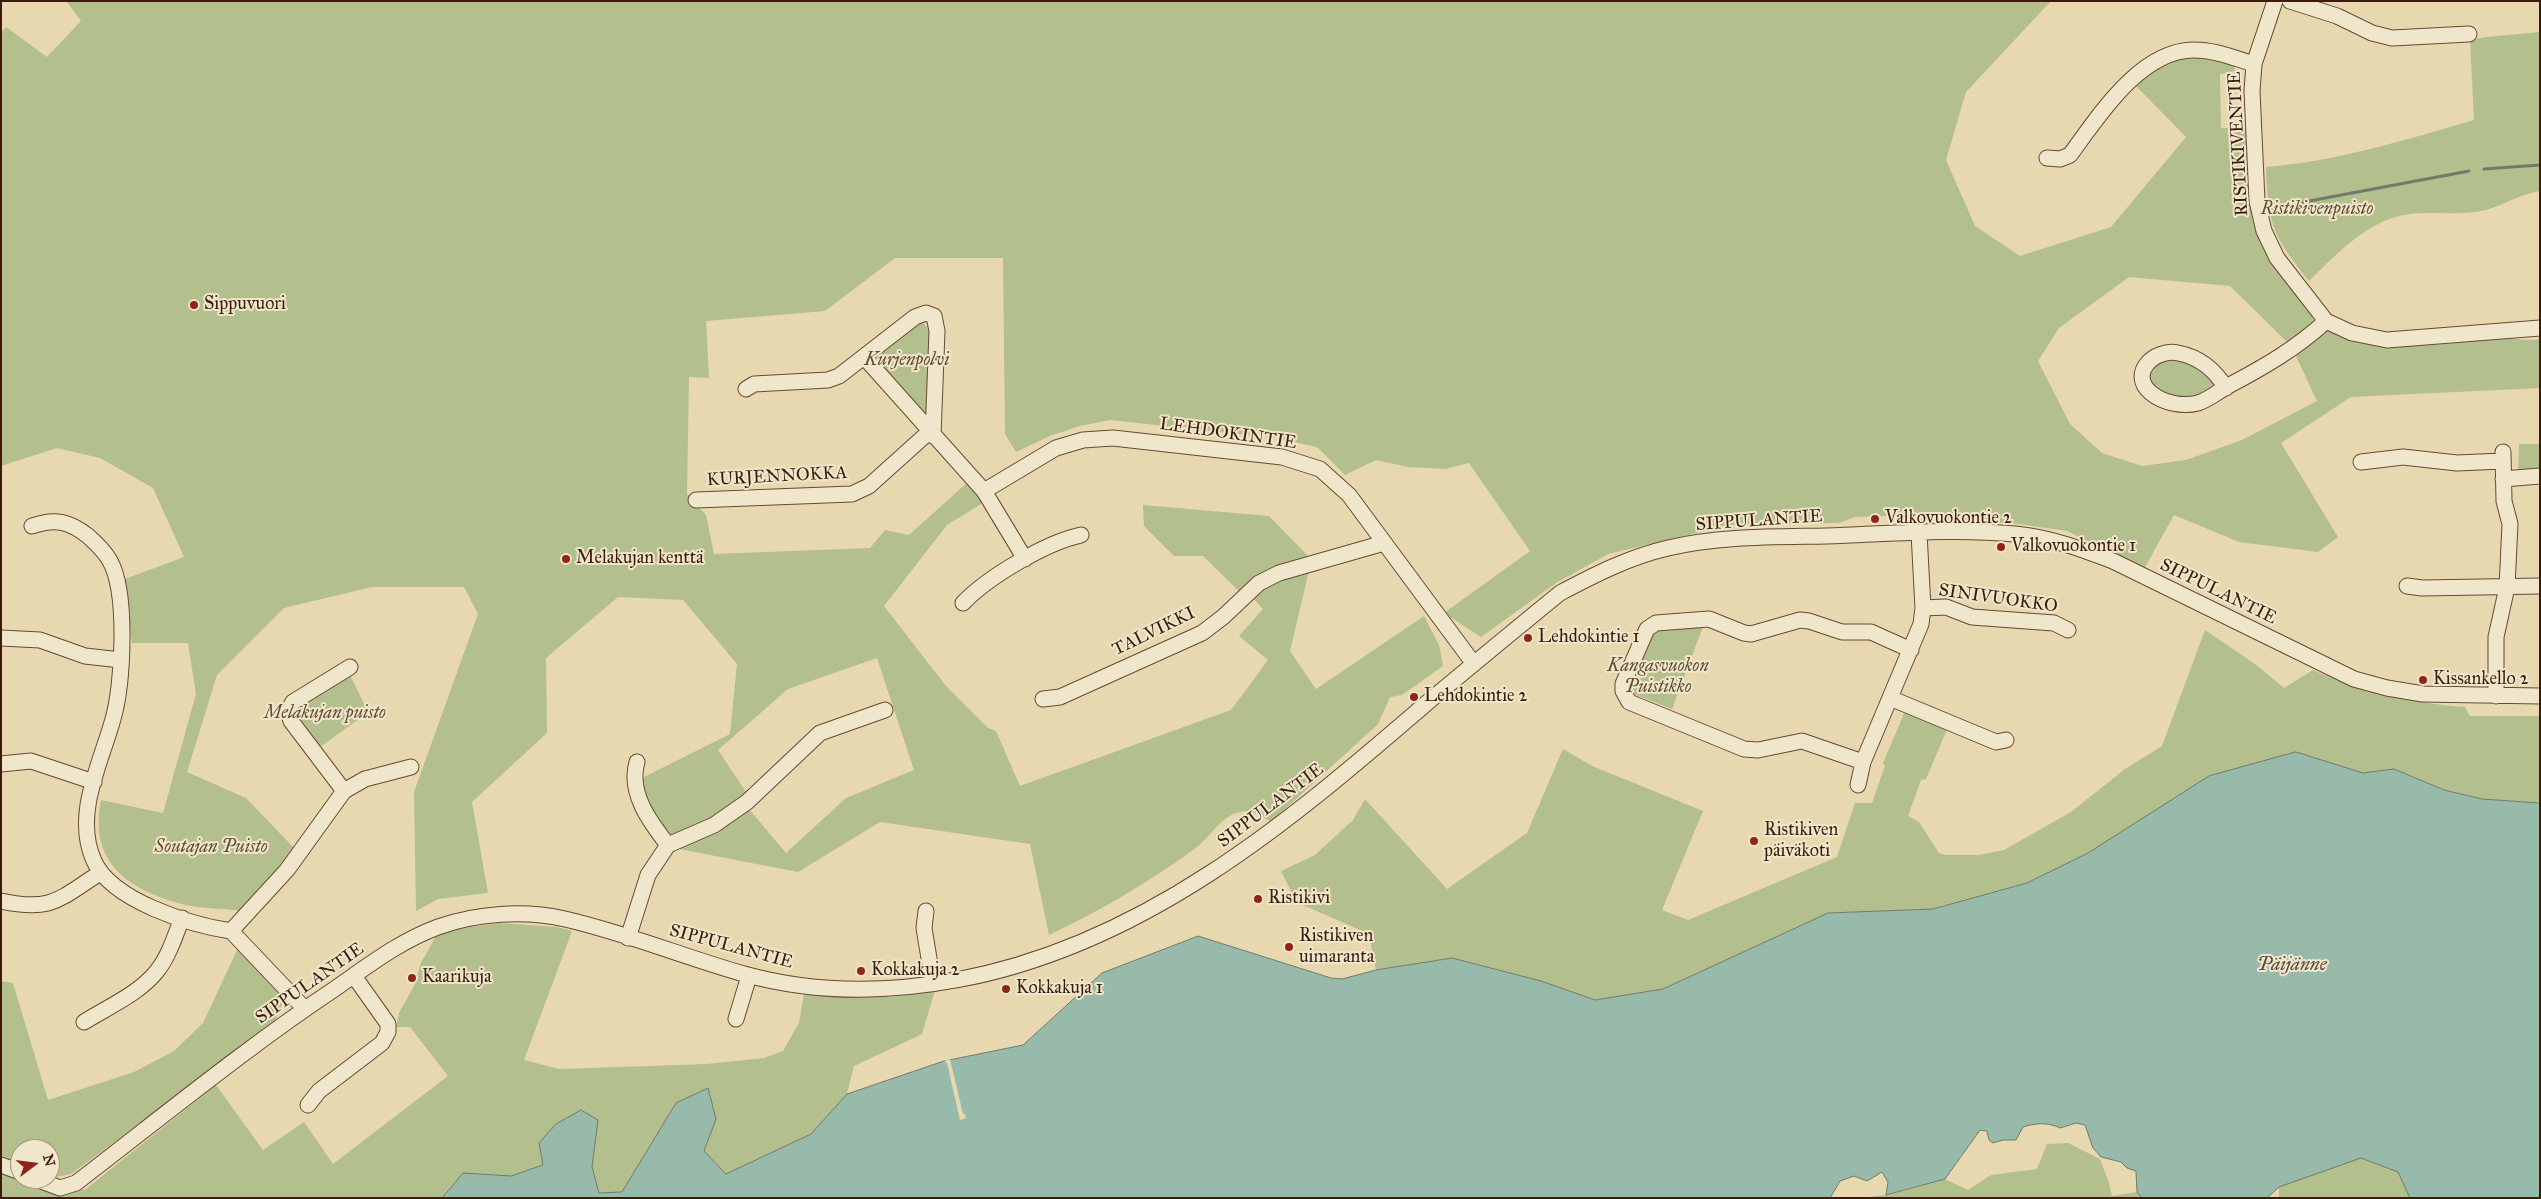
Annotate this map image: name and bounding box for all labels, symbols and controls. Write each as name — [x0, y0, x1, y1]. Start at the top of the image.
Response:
street label: RISTIKIVENTIE — [2224, 71, 2254, 217]
park label: Ristikivenpuisto — [2261, 199, 2373, 221]
place label: Sippuvuori — [204, 294, 286, 316]
marker: Sippuvuori — [188, 299, 200, 311]
park label: Kurjenpolvi — [865, 350, 949, 372]
street label: LEHDOKINTIE — [1158, 414, 1298, 454]
street label: KURJENNOKKA — [706, 463, 848, 491]
street label: SIPPULANTIE — [1695, 506, 1823, 536]
place label: Valkovuokontie 2 — [1885, 508, 2012, 530]
marker: Valkovuokontie 2 — [1869, 513, 1881, 525]
place label: Valkovuokontie 1 — [2011, 536, 2136, 558]
marker: Valkovuokontie 1 — [1995, 541, 2007, 553]
place label: Melakujan kenttä — [576, 548, 704, 570]
marker: Melakujan kenttä — [560, 553, 572, 565]
street label: SIPPULANTIE — [2156, 554, 2280, 630]
street label: SINIVUOKKO — [1937, 580, 2059, 618]
street label: TALVIKKI — [1109, 603, 1199, 661]
place label: Lehdokintie 1 — [1538, 627, 1640, 649]
marker: Lehdokintie 1 — [1522, 632, 1534, 644]
park label: Kangasvuokon Puistikko — [1607, 656, 1709, 699]
place label: Kissankello 2 — [2433, 669, 2529, 691]
marker: Kissankello 2 — [2417, 674, 2429, 686]
place label: Lehdokintie 2 — [1424, 686, 1527, 708]
marker: Lehdokintie 2 — [1408, 691, 1420, 703]
park label: Melakujan puisto — [264, 703, 386, 725]
street label: SIPPULANTIE — [1214, 759, 1328, 853]
place label: Ristikiven päiväkoti — [1764, 820, 1838, 862]
marker: Ristikiven päiväkoti — [1748, 835, 1760, 847]
park label: Soutajan Puisto — [154, 837, 268, 859]
place label: Ristikivi — [1268, 888, 1330, 910]
marker: Ristikivi — [1252, 893, 1264, 905]
street label: SIPPULANTIE — [667, 920, 795, 974]
place label: Ristikiven uimaranta — [1299, 926, 1374, 969]
street label: SIPPULANTIE — [252, 939, 368, 1029]
marker: Ristikiven uimaranta — [1283, 941, 1295, 953]
water label: Päijänne — [2257, 954, 2327, 976]
place label: Kokkakuja 2 — [871, 960, 960, 982]
marker: Kokkakuja 2 — [855, 965, 867, 977]
place label: Kaarikuja — [422, 967, 492, 989]
marker: Kaarikuja — [406, 972, 418, 984]
place label: Kokkakuja 1 — [1016, 978, 1103, 1000]
marker: Kokkakuja 1 — [1000, 983, 1012, 995]
north arrow — [10, 1139, 60, 1189]
text: N — [39, 1152, 59, 1168]

